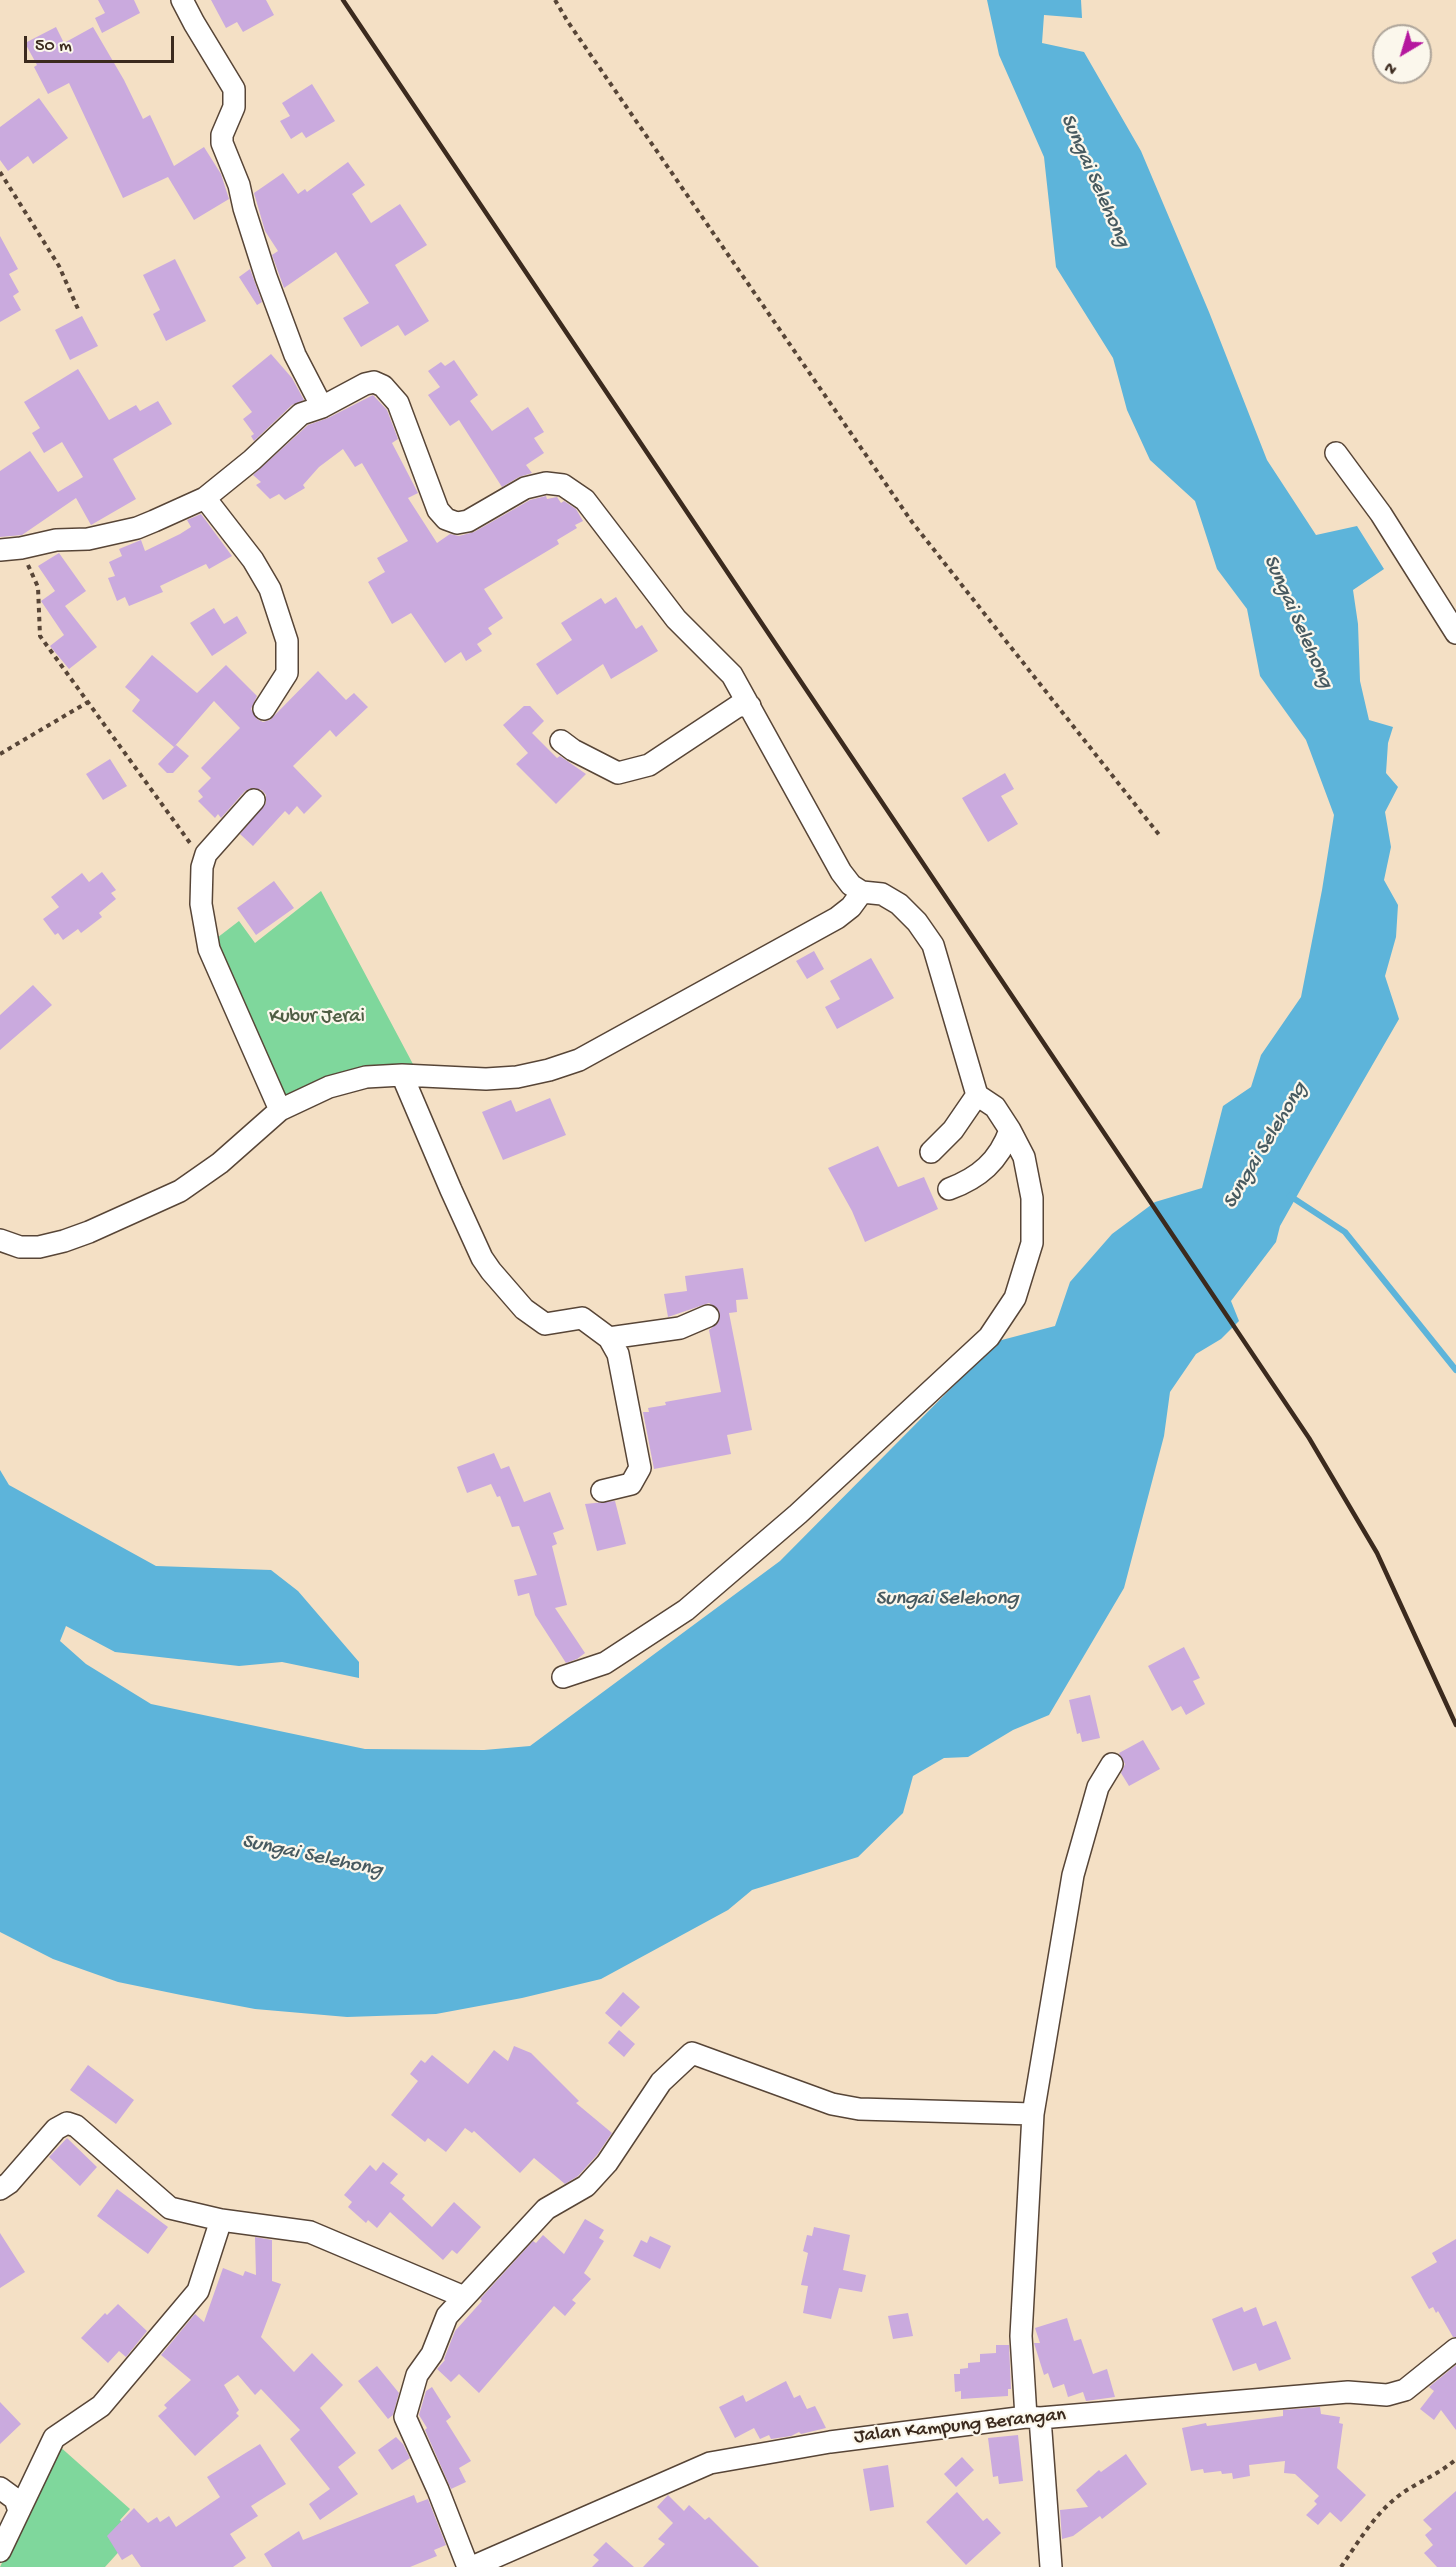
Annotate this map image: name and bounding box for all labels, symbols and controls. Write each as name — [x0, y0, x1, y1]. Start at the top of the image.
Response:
scale bar — [27, 24, 177, 62]
north arrow — [1372, 24, 1432, 84]
text: 50 m — [35, 36, 72, 57]
text: N — [1382, 56, 1402, 78]
water label: Sungai Selehong — [1053, 111, 1135, 251]
water label: Sungai Selehong — [1256, 552, 1338, 692]
park label: Kubur Jerai — [269, 1006, 365, 1030]
water label: Sungai Selehong — [1218, 1078, 1314, 1214]
water label: Sungai Selehong — [876, 1587, 1018, 1613]
water label: Sungai Selehong — [240, 1830, 384, 1884]
street label: Jalan Kampung Berangan — [853, 2404, 1067, 2450]

